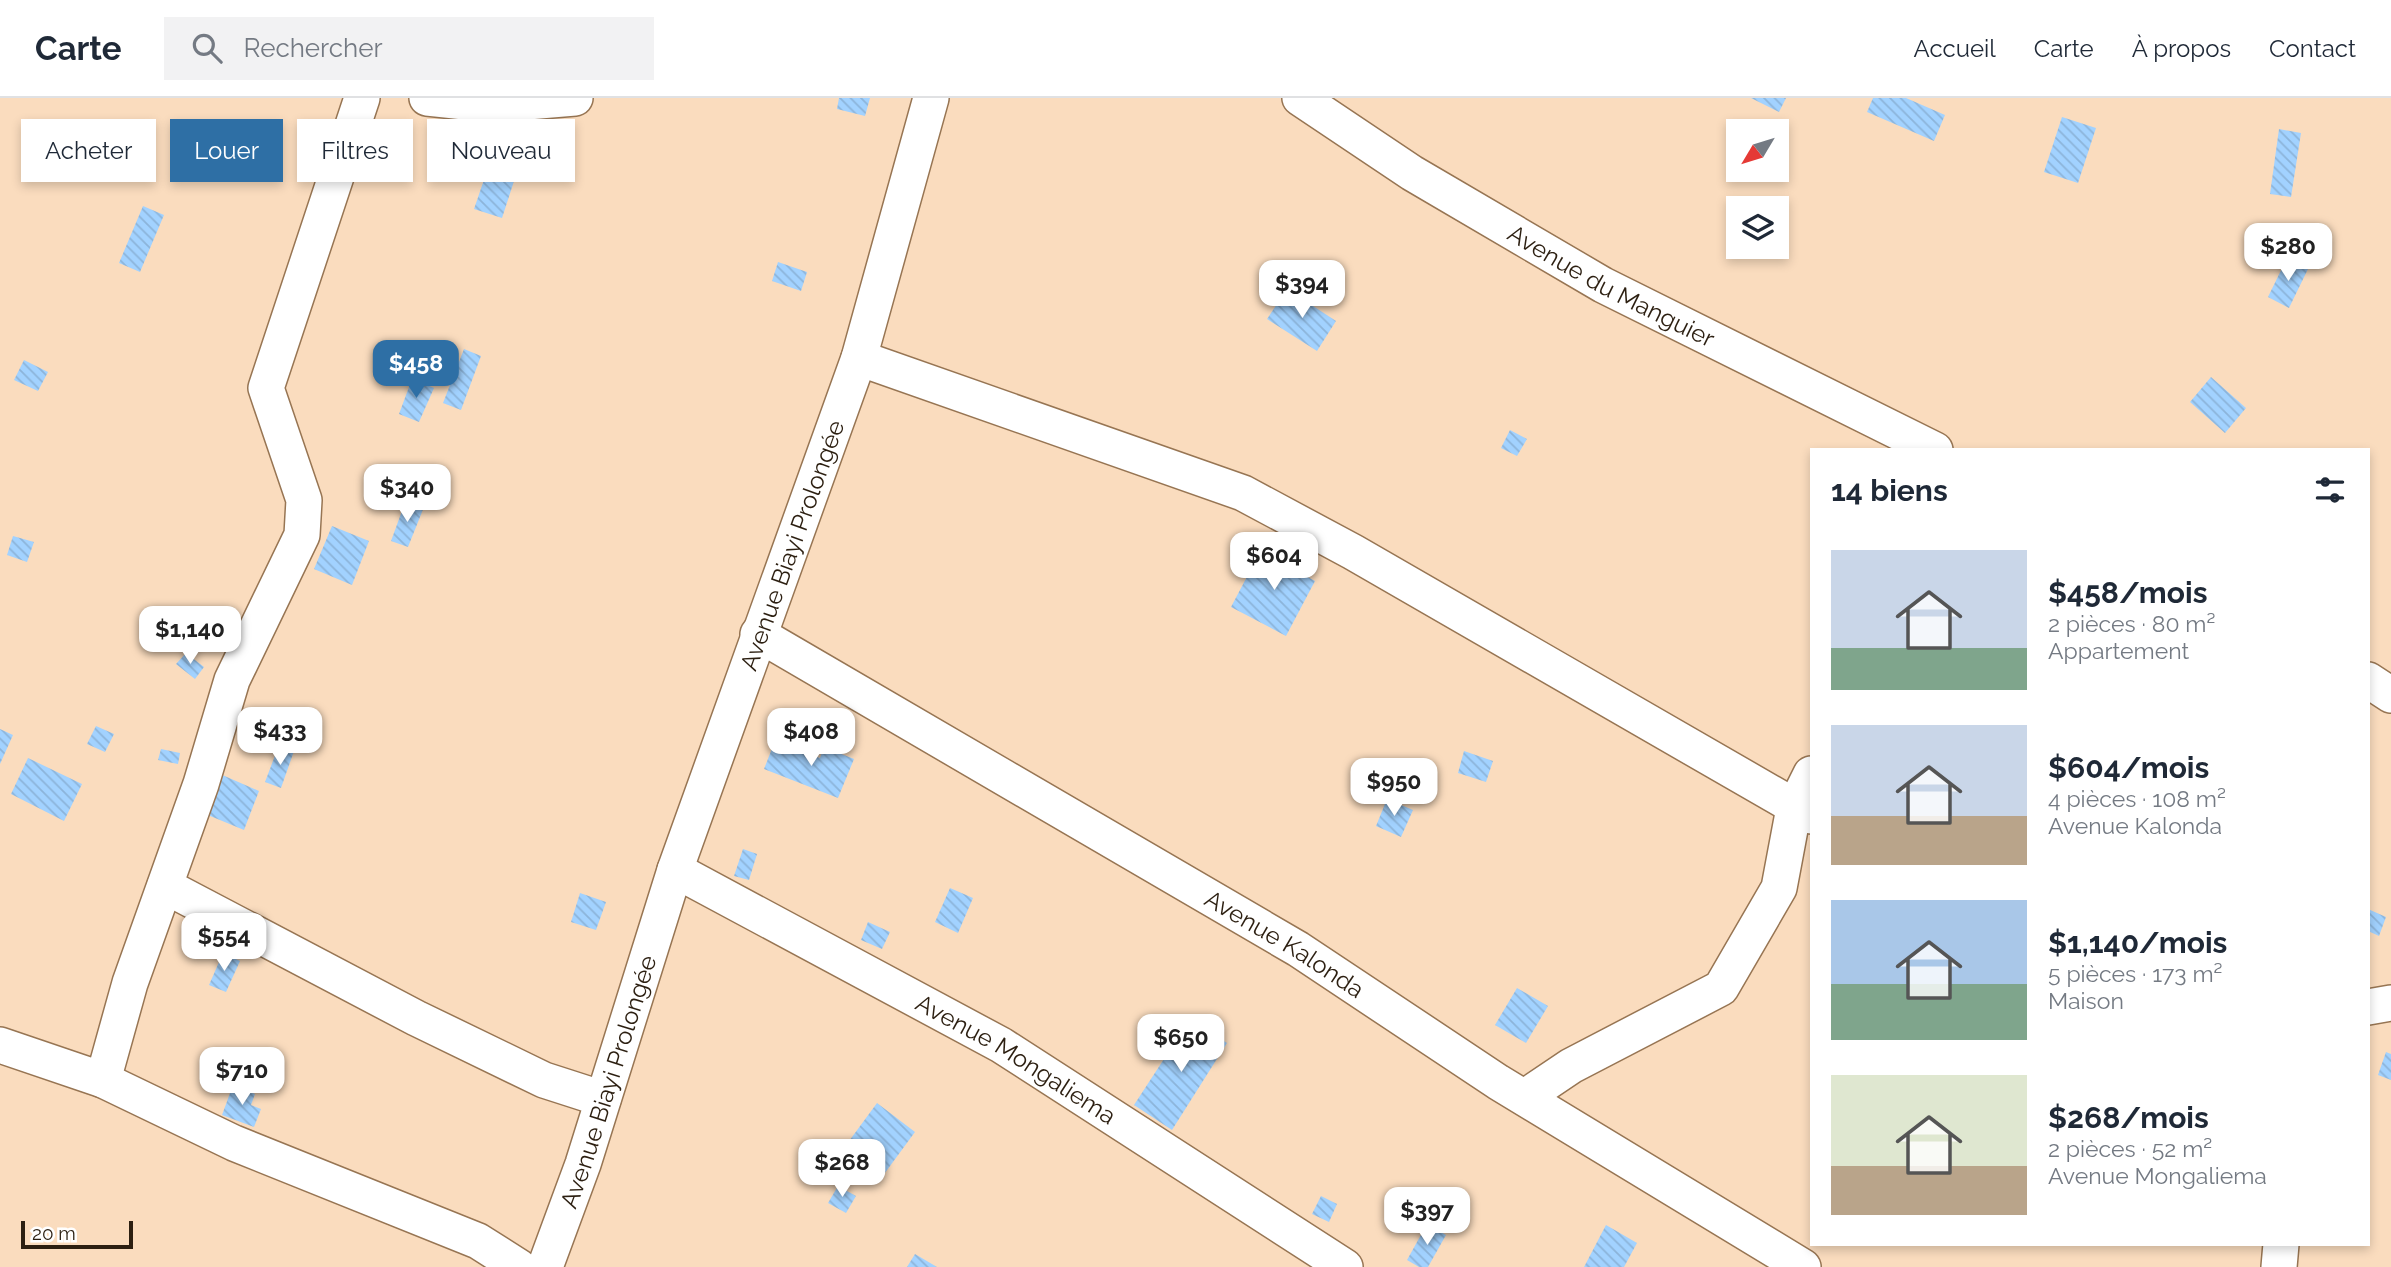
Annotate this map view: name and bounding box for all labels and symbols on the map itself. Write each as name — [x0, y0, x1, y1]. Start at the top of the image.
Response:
north arrow — [1726, 119, 1788, 182]
street label: Avenue du Manguier — [1503, 218, 1720, 353]
pin: $280 — [2247, 223, 2329, 283]
pin: $394 — [1261, 260, 1343, 320]
pin: $458 — [375, 341, 457, 400]
street label: Avenue Biayi Prolongée — [733, 416, 850, 674]
pin: $340 — [366, 464, 448, 524]
pin: $604 — [1233, 532, 1315, 592]
pin: $1,140 — [133, 606, 247, 666]
pin: $433 — [239, 708, 321, 767]
pin: $408 — [770, 708, 852, 768]
pin: $950 — [1353, 758, 1435, 818]
street label: Avenue Kalonda — [1200, 884, 1370, 1004]
pin: $554 — [183, 914, 265, 973]
street label: Avenue Biayi Prolongée — [554, 952, 662, 1212]
street label: Avenue Mongaliema — [911, 988, 1122, 1130]
pin: $650 — [1140, 1014, 1222, 1074]
pin: $710 — [201, 1048, 283, 1107]
pin: $268 — [801, 1140, 883, 1199]
pin: $397 — [1386, 1188, 1468, 1247]
scale bar — [21, 1218, 133, 1250]

